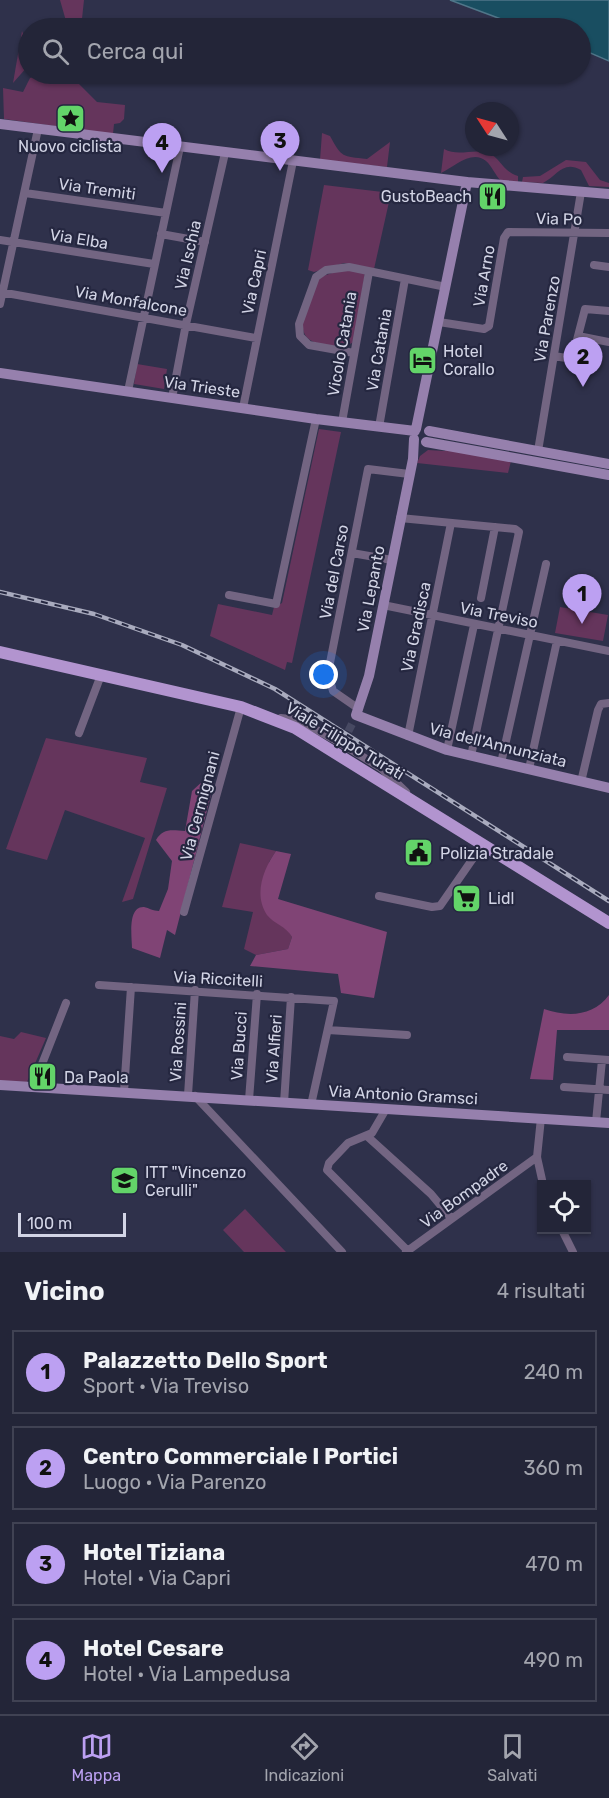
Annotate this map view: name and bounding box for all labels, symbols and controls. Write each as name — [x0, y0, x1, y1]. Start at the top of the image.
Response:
search box — [18, 18, 591, 84]
icon: search — [39, 35, 72, 68]
text: Cerca qui — [87, 38, 183, 65]
place icon: Nuovo ciclista — [54, 102, 86, 134]
north arrow — [465, 102, 519, 156]
pin: 3 — [260, 122, 300, 171]
pin: 4 — [142, 124, 182, 173]
place label: Nuovo ciclista — [18, 137, 122, 156]
street label: Via Tremiti — [57, 174, 137, 204]
restaurant icon: GustoBeach — [477, 180, 509, 212]
place label: GustoBeach — [381, 187, 472, 206]
street label: Via Po — [536, 209, 582, 229]
street label: Via Ischia — [171, 218, 205, 292]
street label: Via Elba — [48, 225, 110, 253]
street label: Via Arno — [469, 244, 499, 308]
street label: Via Capri — [238, 248, 270, 316]
street label: Via Parenzo — [530, 274, 564, 364]
street label: Via Monfalcone — [73, 282, 189, 320]
street label: Vicolo Catania — [323, 290, 361, 398]
street label: Via Catania — [362, 307, 396, 393]
pin: 2 — [564, 338, 602, 387]
place label: Hotel Corallo — [443, 342, 495, 379]
hotel icon: Hotel Corallo — [406, 344, 438, 376]
street label: Via Trieste — [163, 372, 241, 402]
street label: Via del Carso — [315, 523, 353, 621]
street label: Via Lepanto — [353, 544, 389, 634]
pin: 1 — [562, 574, 602, 624]
street label: Via Gradisca — [397, 580, 435, 674]
street label: Via Treviso — [458, 598, 540, 632]
your location — [309, 660, 338, 689]
street label: Viale Filippo Turati — [282, 698, 408, 784]
street label: Via dell'Annunziata — [427, 719, 569, 771]
street label: Via Cermignani — [176, 749, 224, 863]
public building icon: Polizia Stradale — [403, 837, 435, 869]
place label: Polizia Stradale — [440, 844, 554, 863]
supermarket icon: Lidl — [451, 882, 483, 914]
place label: Lidl — [488, 889, 514, 908]
street label: Via Riccitelli — [173, 967, 263, 991]
street label: Via Rossini — [166, 1001, 190, 1083]
street label: Via Bucci — [227, 1011, 251, 1081]
street label: Via Alfieri — [262, 1014, 286, 1084]
restaurant icon: Da Paola — [27, 1061, 59, 1093]
place label: Da Paola — [64, 1068, 129, 1087]
street label: Via Antonio Gramsci — [328, 1082, 478, 1108]
street label: Via Bompadre — [416, 1156, 512, 1232]
place label: ITT "Vincenzo Cerulli" — [145, 1163, 246, 1200]
school or university icon: ITT "Vincenzo Cerulli" — [108, 1165, 140, 1197]
map controls — [537, 1180, 591, 1234]
button: locate — [537, 1180, 591, 1234]
scale bar — [18, 1210, 126, 1238]
text: 100 m — [27, 1214, 72, 1233]
text: Vicino — [24, 1276, 105, 1307]
text: 4 risultati — [497, 1279, 585, 1303]
text: Palazzetto Dello Sport — [83, 1347, 328, 1374]
text: 1 — [41, 1360, 50, 1384]
text: 240 m — [524, 1360, 583, 1384]
text: Sport · Via Treviso — [83, 1374, 249, 1398]
text: Centro Commerciale I Portici — [83, 1443, 398, 1470]
text: 2 — [39, 1456, 52, 1480]
text: 360 m — [524, 1456, 583, 1480]
text: Luogo · Via Parenzo — [83, 1470, 267, 1494]
text: Hotel Tiziana — [83, 1539, 225, 1566]
text: 3 — [39, 1552, 52, 1576]
text: 470 m — [525, 1552, 583, 1576]
text: Hotel · Via Capri — [83, 1566, 231, 1590]
text: Hotel Cesare — [83, 1635, 224, 1662]
text: 4 — [39, 1648, 52, 1672]
text: 490 m — [524, 1648, 583, 1672]
text: Hotel · Via Lampedusa — [83, 1662, 291, 1686]
tab: Mappa — [72, 1730, 121, 1785]
tab: Indicazioni — [264, 1730, 344, 1785]
tab: Salvati — [487, 1730, 537, 1785]

